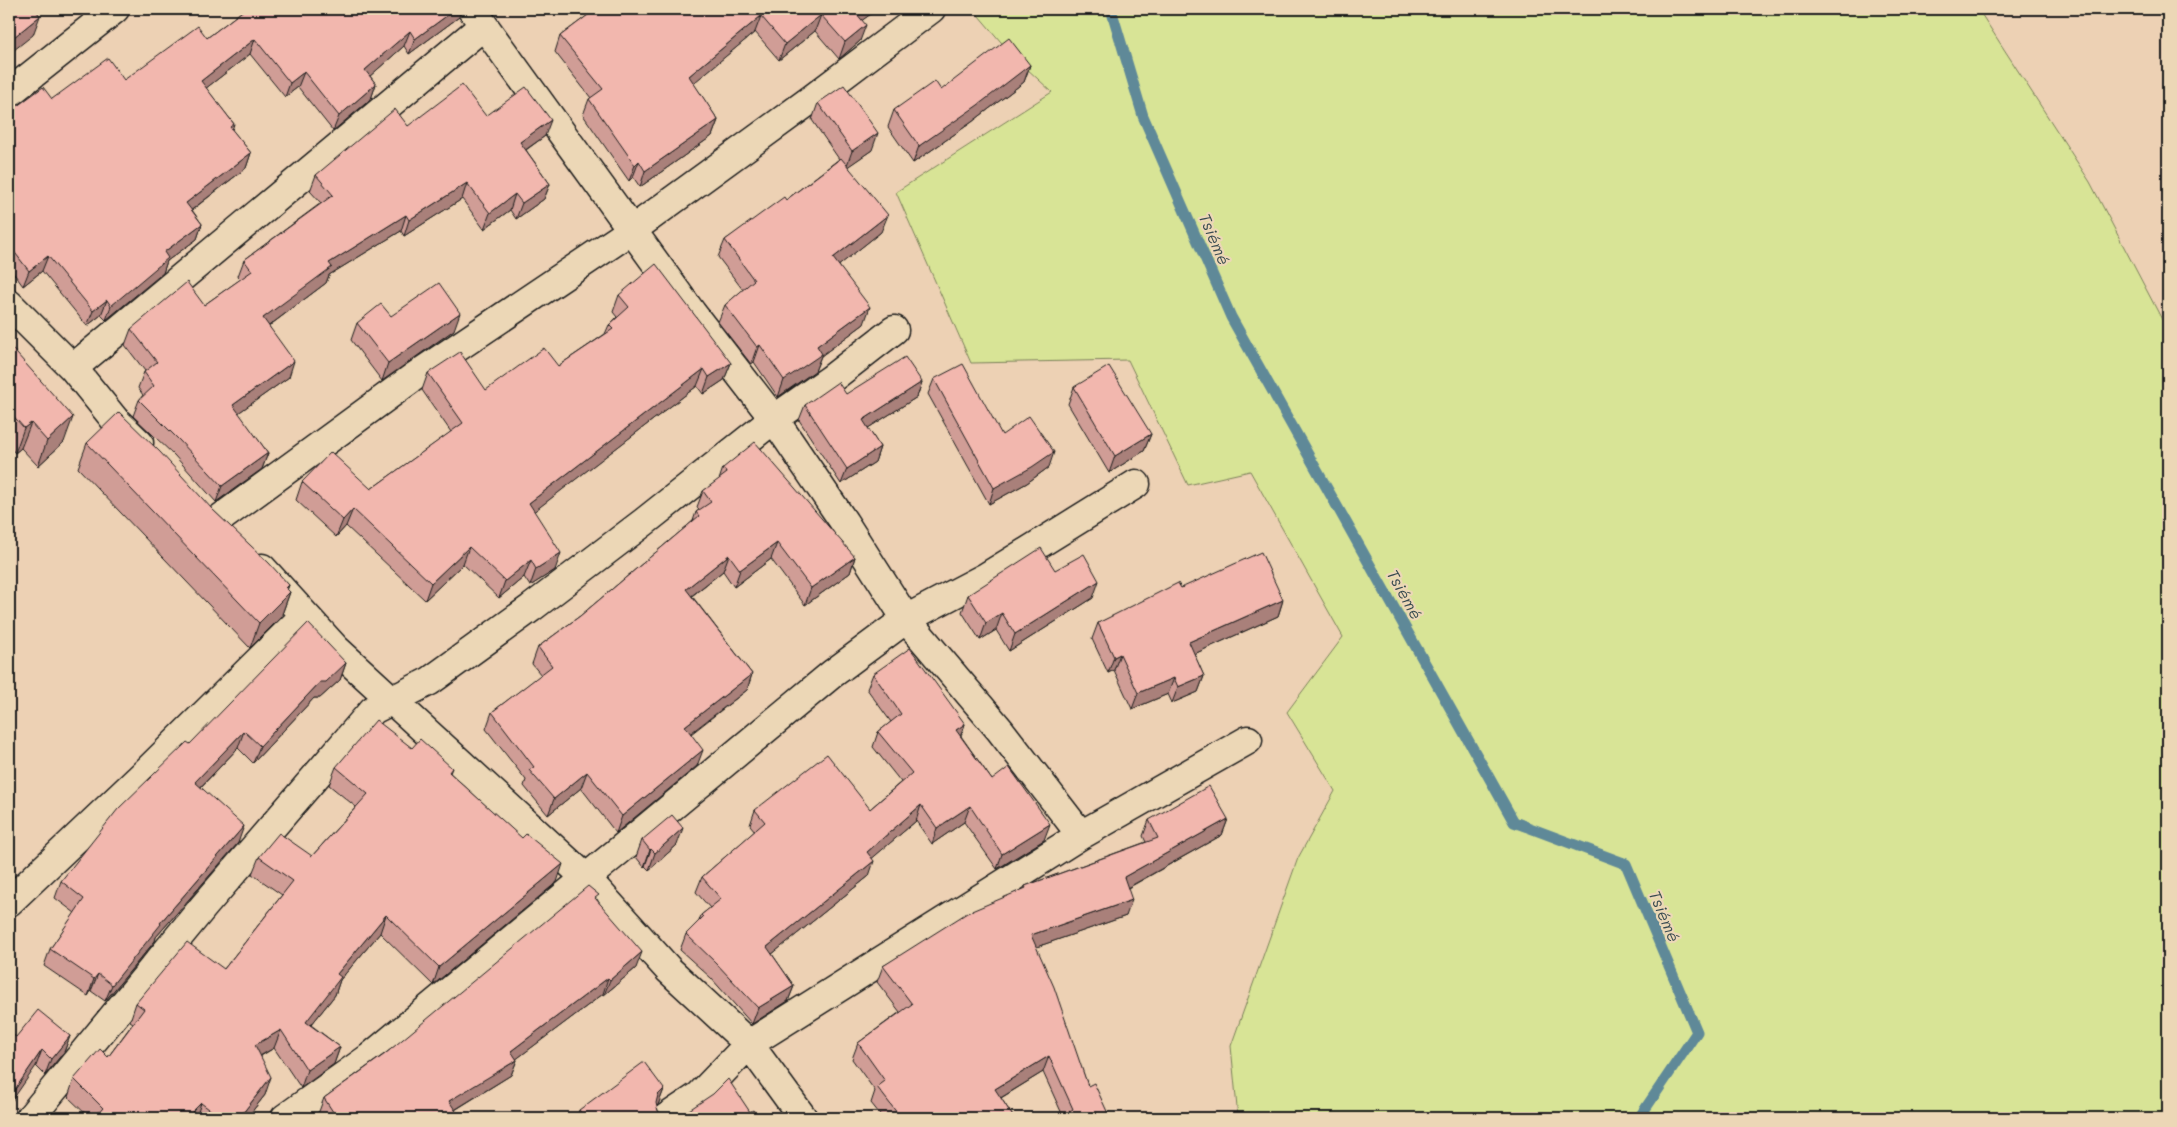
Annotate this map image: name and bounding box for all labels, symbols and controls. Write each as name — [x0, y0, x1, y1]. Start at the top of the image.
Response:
water label: Tsiémé — [1195, 210, 1235, 268]
water label: Tsiémé — [1383, 565, 1427, 623]
water label: Tsiémé — [1645, 887, 1685, 945]

